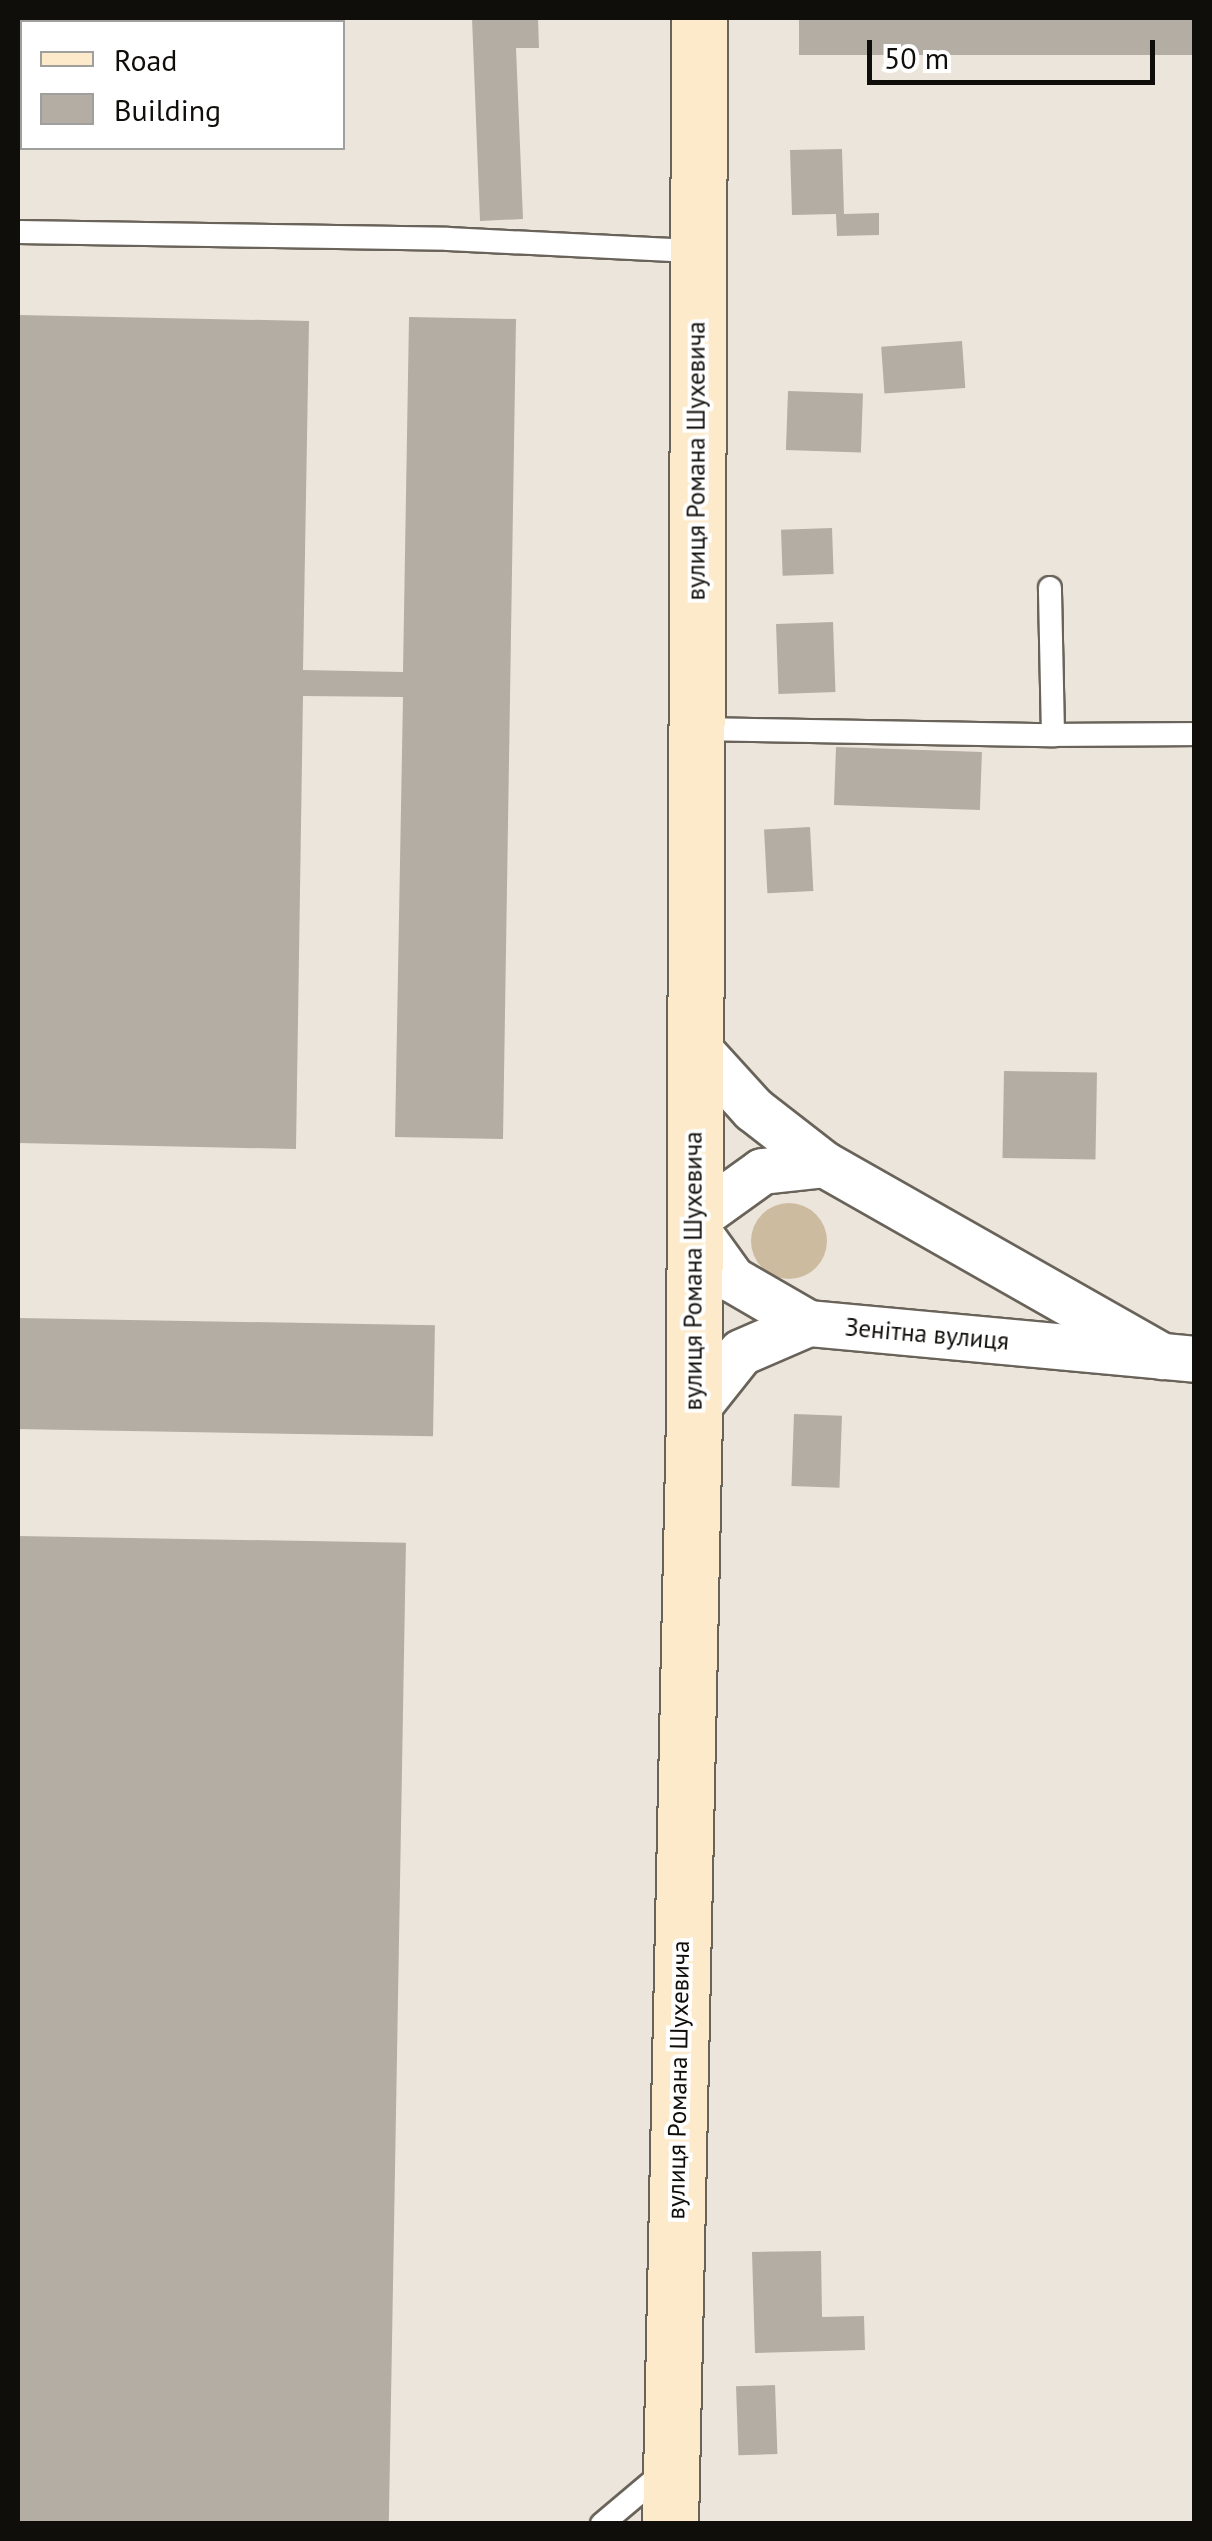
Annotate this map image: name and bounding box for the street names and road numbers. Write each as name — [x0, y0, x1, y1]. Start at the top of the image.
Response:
street label: вулиця Романа Шухевича — [681, 321, 711, 601]
street label: вулиця Романа Шухевича — [678, 1131, 708, 1411]
street label: Зенітна вулиця — [844, 1312, 1010, 1356]
street label: вулиця Романа Шухевича — [661, 1940, 695, 2220]

